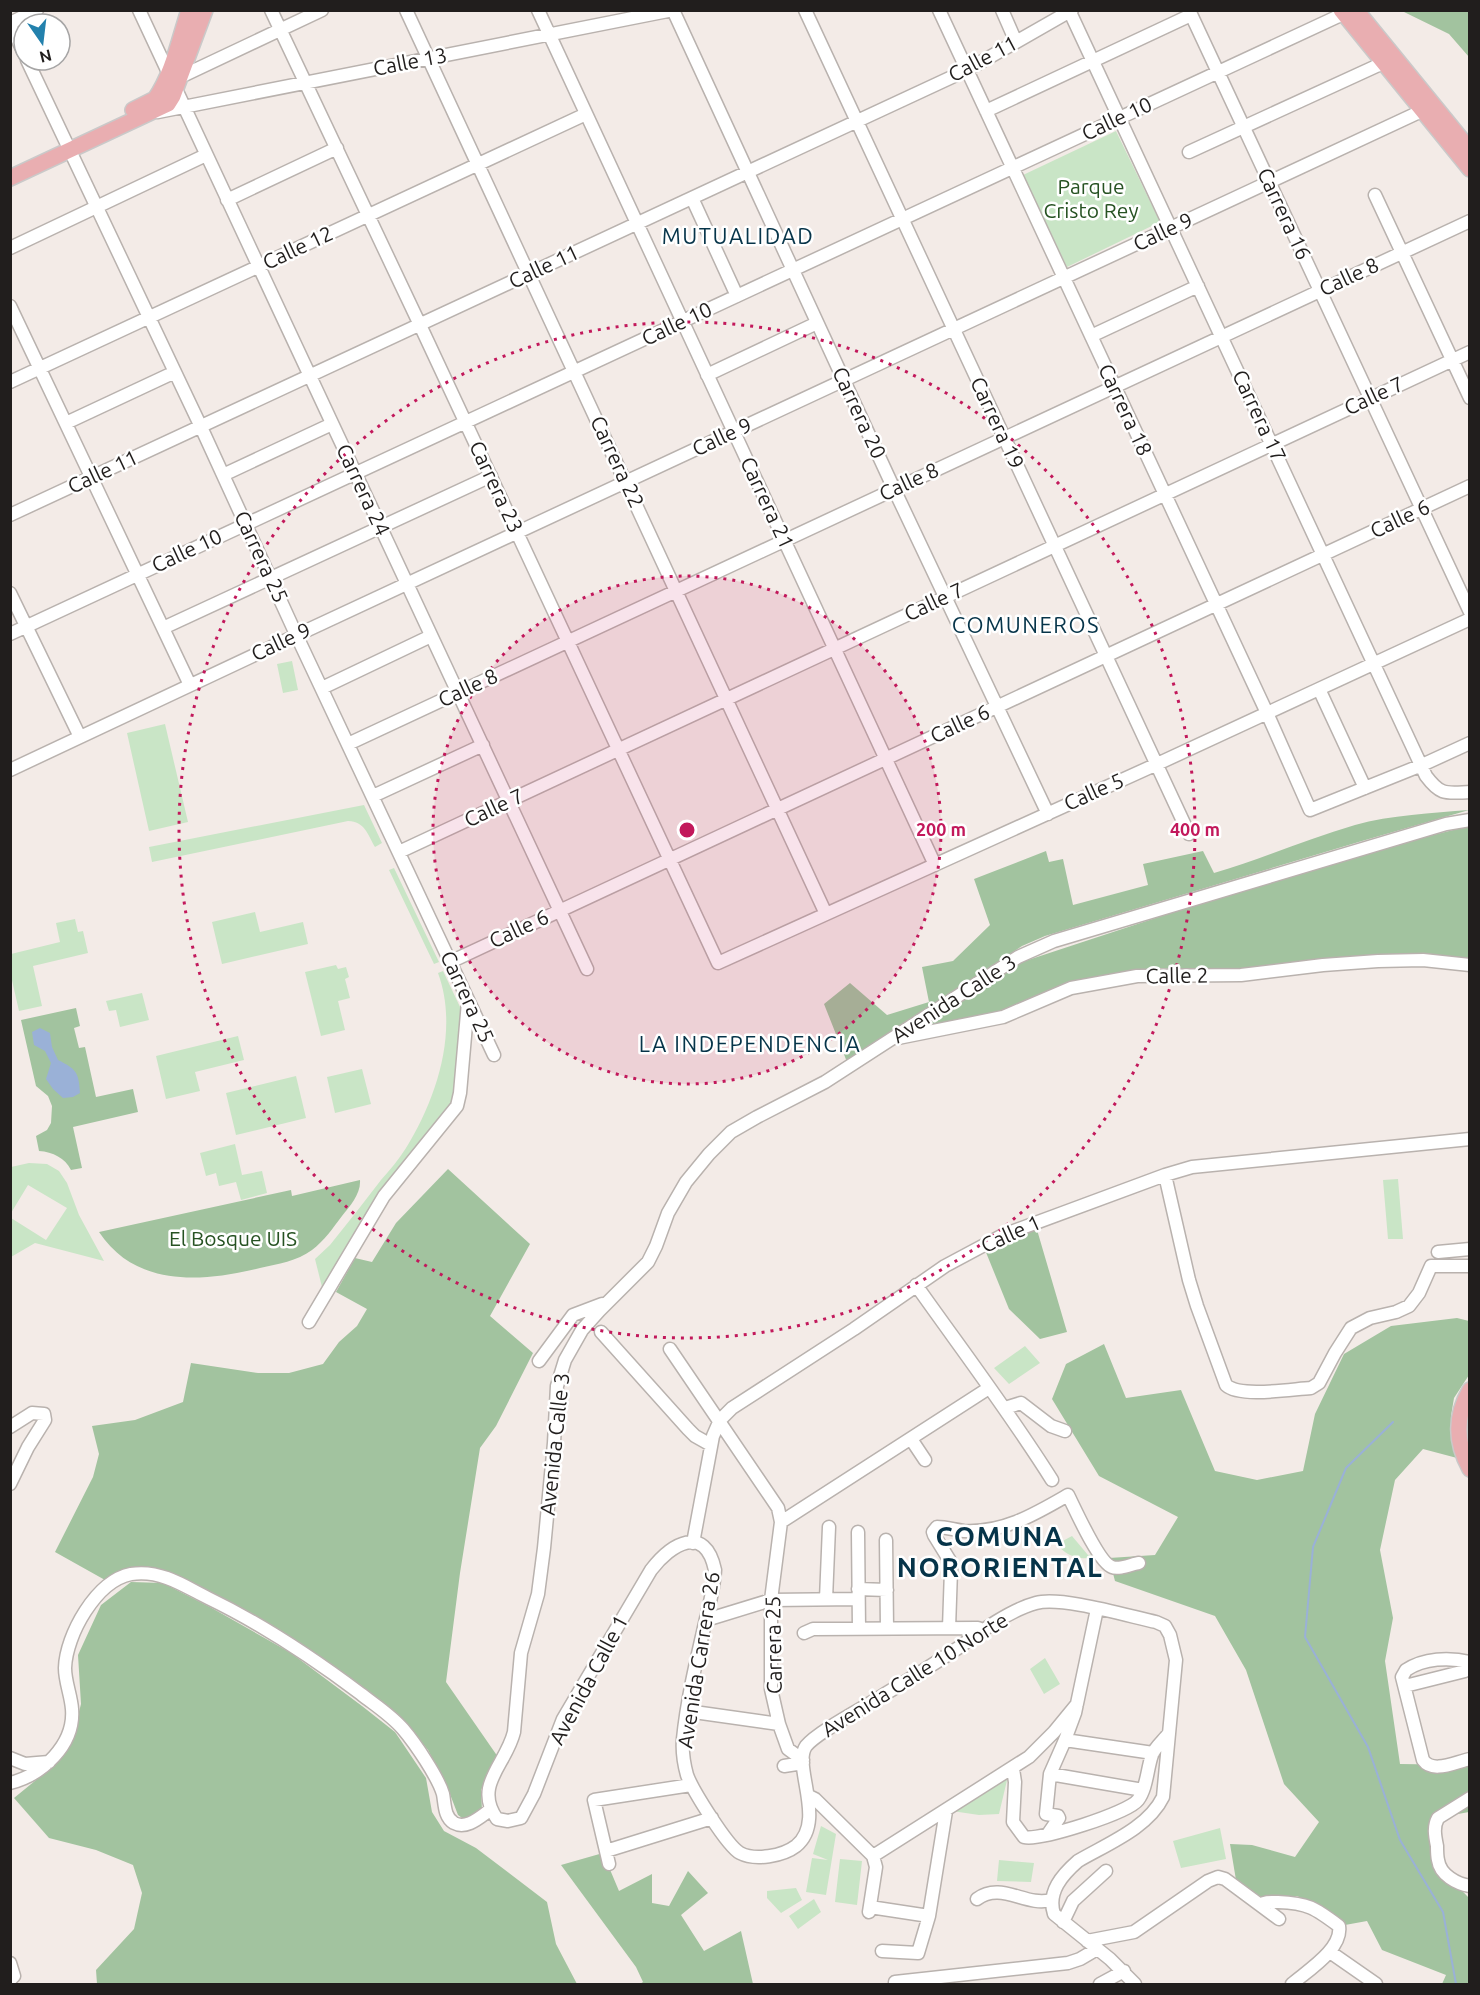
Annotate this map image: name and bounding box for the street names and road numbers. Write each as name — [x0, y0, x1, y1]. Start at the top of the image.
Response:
street label: Calle 11 — [944, 30, 1021, 86]
street label: Calle 13 — [371, 42, 449, 80]
street label: Calle 10 — [1078, 91, 1156, 145]
street label: Carrera 16 — [1253, 164, 1317, 263]
street label: Calle 9 — [1129, 207, 1196, 255]
street label: Calle 12 — [259, 220, 337, 274]
street label: Calle 11 — [505, 239, 583, 293]
street label: Calle 8 — [1315, 252, 1382, 300]
street label: Calle 10 — [638, 296, 716, 350]
street label: Carrera 18 — [1094, 360, 1158, 459]
street label: Carrera 20 — [828, 363, 892, 462]
street label: Carrera 17 — [1228, 366, 1292, 465]
street label: Calle 7 — [1340, 371, 1407, 419]
street label: Carrera 19 — [966, 373, 1030, 472]
street label: Carrera 22 — [586, 412, 650, 511]
street label: Calle 9 — [688, 412, 755, 460]
street label: Carrera 23 — [465, 437, 529, 536]
street label: Carrera 24 — [332, 440, 396, 539]
street label: Calle 11 — [64, 444, 142, 498]
street label: Carrera 21 — [736, 453, 800, 552]
street label: Calle 8 — [875, 457, 942, 505]
street label: Calle 6 — [1366, 494, 1433, 542]
street label: Carrera 25 — [230, 507, 294, 606]
street label: Calle 10 — [148, 523, 226, 577]
street label: Calle 7 — [900, 577, 967, 625]
street label: Calle 9 — [247, 617, 314, 665]
street label: Calle 8 — [434, 663, 501, 711]
street label: Calle 6 — [926, 699, 993, 747]
street label: Calle 5 — [1060, 767, 1127, 815]
street label: Calle 7 — [460, 783, 527, 831]
street label: Calle 6 — [485, 904, 552, 952]
street label: Carrera 25 — [436, 947, 500, 1046]
street label: Avenida Calle 3 — [887, 949, 1020, 1047]
street label: Calle 2 — [1145, 962, 1209, 988]
street label: Calle 1 — [977, 1209, 1044, 1257]
street label: Avenida Calle 3 — [535, 1371, 573, 1516]
street label: Avenida Carrera 26 — [672, 1570, 724, 1750]
street label: Carrera 25 — [760, 1596, 786, 1694]
street label: Avenida Calle 10 Norte — [817, 1607, 1012, 1741]
street label: Avenida Calle 1 — [544, 1611, 632, 1748]

